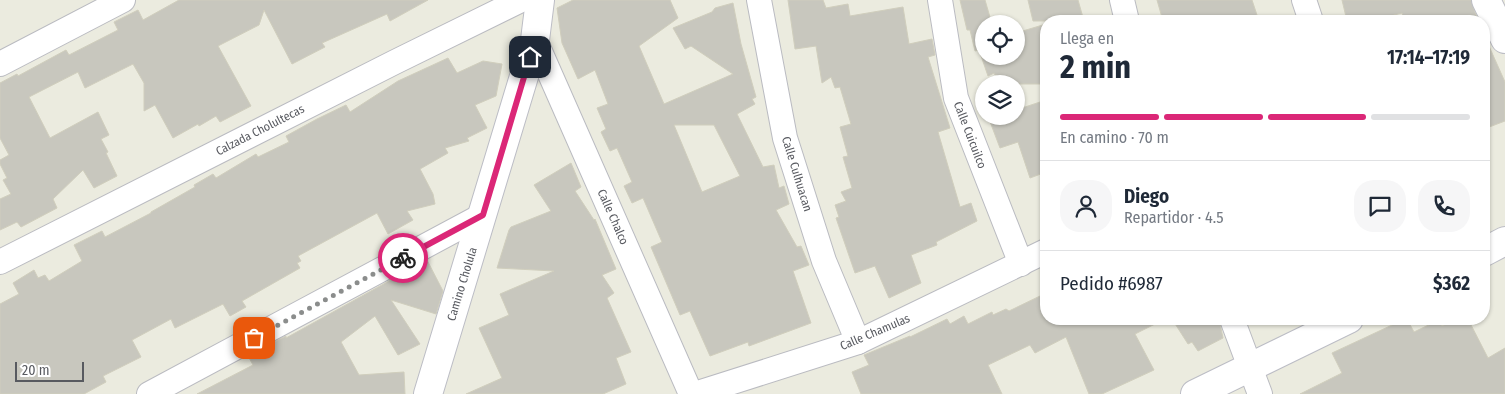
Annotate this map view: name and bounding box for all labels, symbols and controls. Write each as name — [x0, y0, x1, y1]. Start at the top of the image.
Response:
map controls — [975, 15, 1025, 125]
button: locate — [975, 15, 1025, 65]
text: Llega en — [1060, 29, 1114, 48]
pin — [509, 36, 551, 78]
icon: home — [516, 43, 544, 71]
text: 17:14–17:19 — [1387, 46, 1470, 69]
text: 2 min — [1060, 48, 1131, 86]
button: layers — [975, 75, 1025, 125]
street label: Calle Cuicuilco — [951, 100, 989, 170]
street label: Calzada Cholultecas — [213, 102, 307, 158]
text: En camino · 70 m — [1060, 128, 1169, 147]
street label: Calle Culhuacan — [779, 135, 815, 213]
button: person — [1060, 180, 1112, 232]
button: chat — [1354, 180, 1406, 232]
button: phone — [1418, 180, 1470, 232]
text: Diego — [1124, 185, 1169, 208]
street label: Calle Chalco — [595, 187, 631, 247]
text: Repartidor · 4.5 — [1124, 208, 1224, 227]
courier — [378, 233, 428, 283]
icon: bike — [389, 244, 417, 272]
street label: Camino Cholula — [444, 245, 480, 323]
text: Pedido #6987 — [1060, 272, 1163, 295]
text: $362 — [1433, 272, 1470, 295]
street label: Calle Chamulas — [838, 311, 912, 353]
pin — [233, 317, 275, 359]
icon: bag — [240, 324, 268, 352]
scale bar — [15, 359, 84, 382]
text: 20 m — [22, 362, 50, 379]

